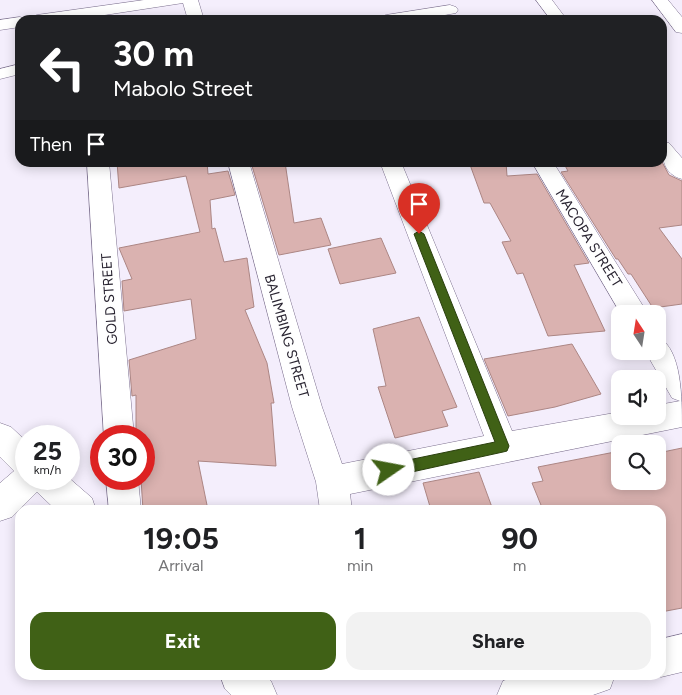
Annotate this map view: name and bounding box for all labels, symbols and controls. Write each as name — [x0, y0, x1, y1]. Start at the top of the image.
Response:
text: 30 m — [113, 33, 194, 75]
icon: left — [30, 35, 95, 100]
text: Mabolo Street — [113, 75, 253, 102]
icon: arrive — [82, 130, 110, 158]
text: Then — [30, 133, 72, 156]
pin — [398, 183, 440, 234]
street label: MACOPA STREET — [552, 186, 626, 291]
icon: arrive — [405, 190, 433, 218]
street label: GOLD STREET — [98, 253, 121, 345]
street label: BALIMBING STREET — [261, 272, 312, 400]
north arrow — [611, 305, 666, 360]
map controls — [611, 305, 666, 490]
button: sound — [611, 370, 666, 425]
speed limit sign: 30 — [90, 425, 155, 490]
button: search — [611, 435, 666, 490]
text: 25 — [33, 436, 62, 466]
position arrow — [362, 443, 414, 495]
text: km/h — [34, 463, 61, 477]
text: 19:05 — [143, 520, 219, 557]
text: 1 — [354, 520, 366, 557]
text: 90 — [501, 520, 538, 557]
text: Arrival — [158, 556, 204, 575]
text: min — [347, 556, 373, 575]
text: m — [513, 556, 526, 575]
button: Exit — [30, 612, 336, 670]
button: Share — [346, 612, 651, 670]

